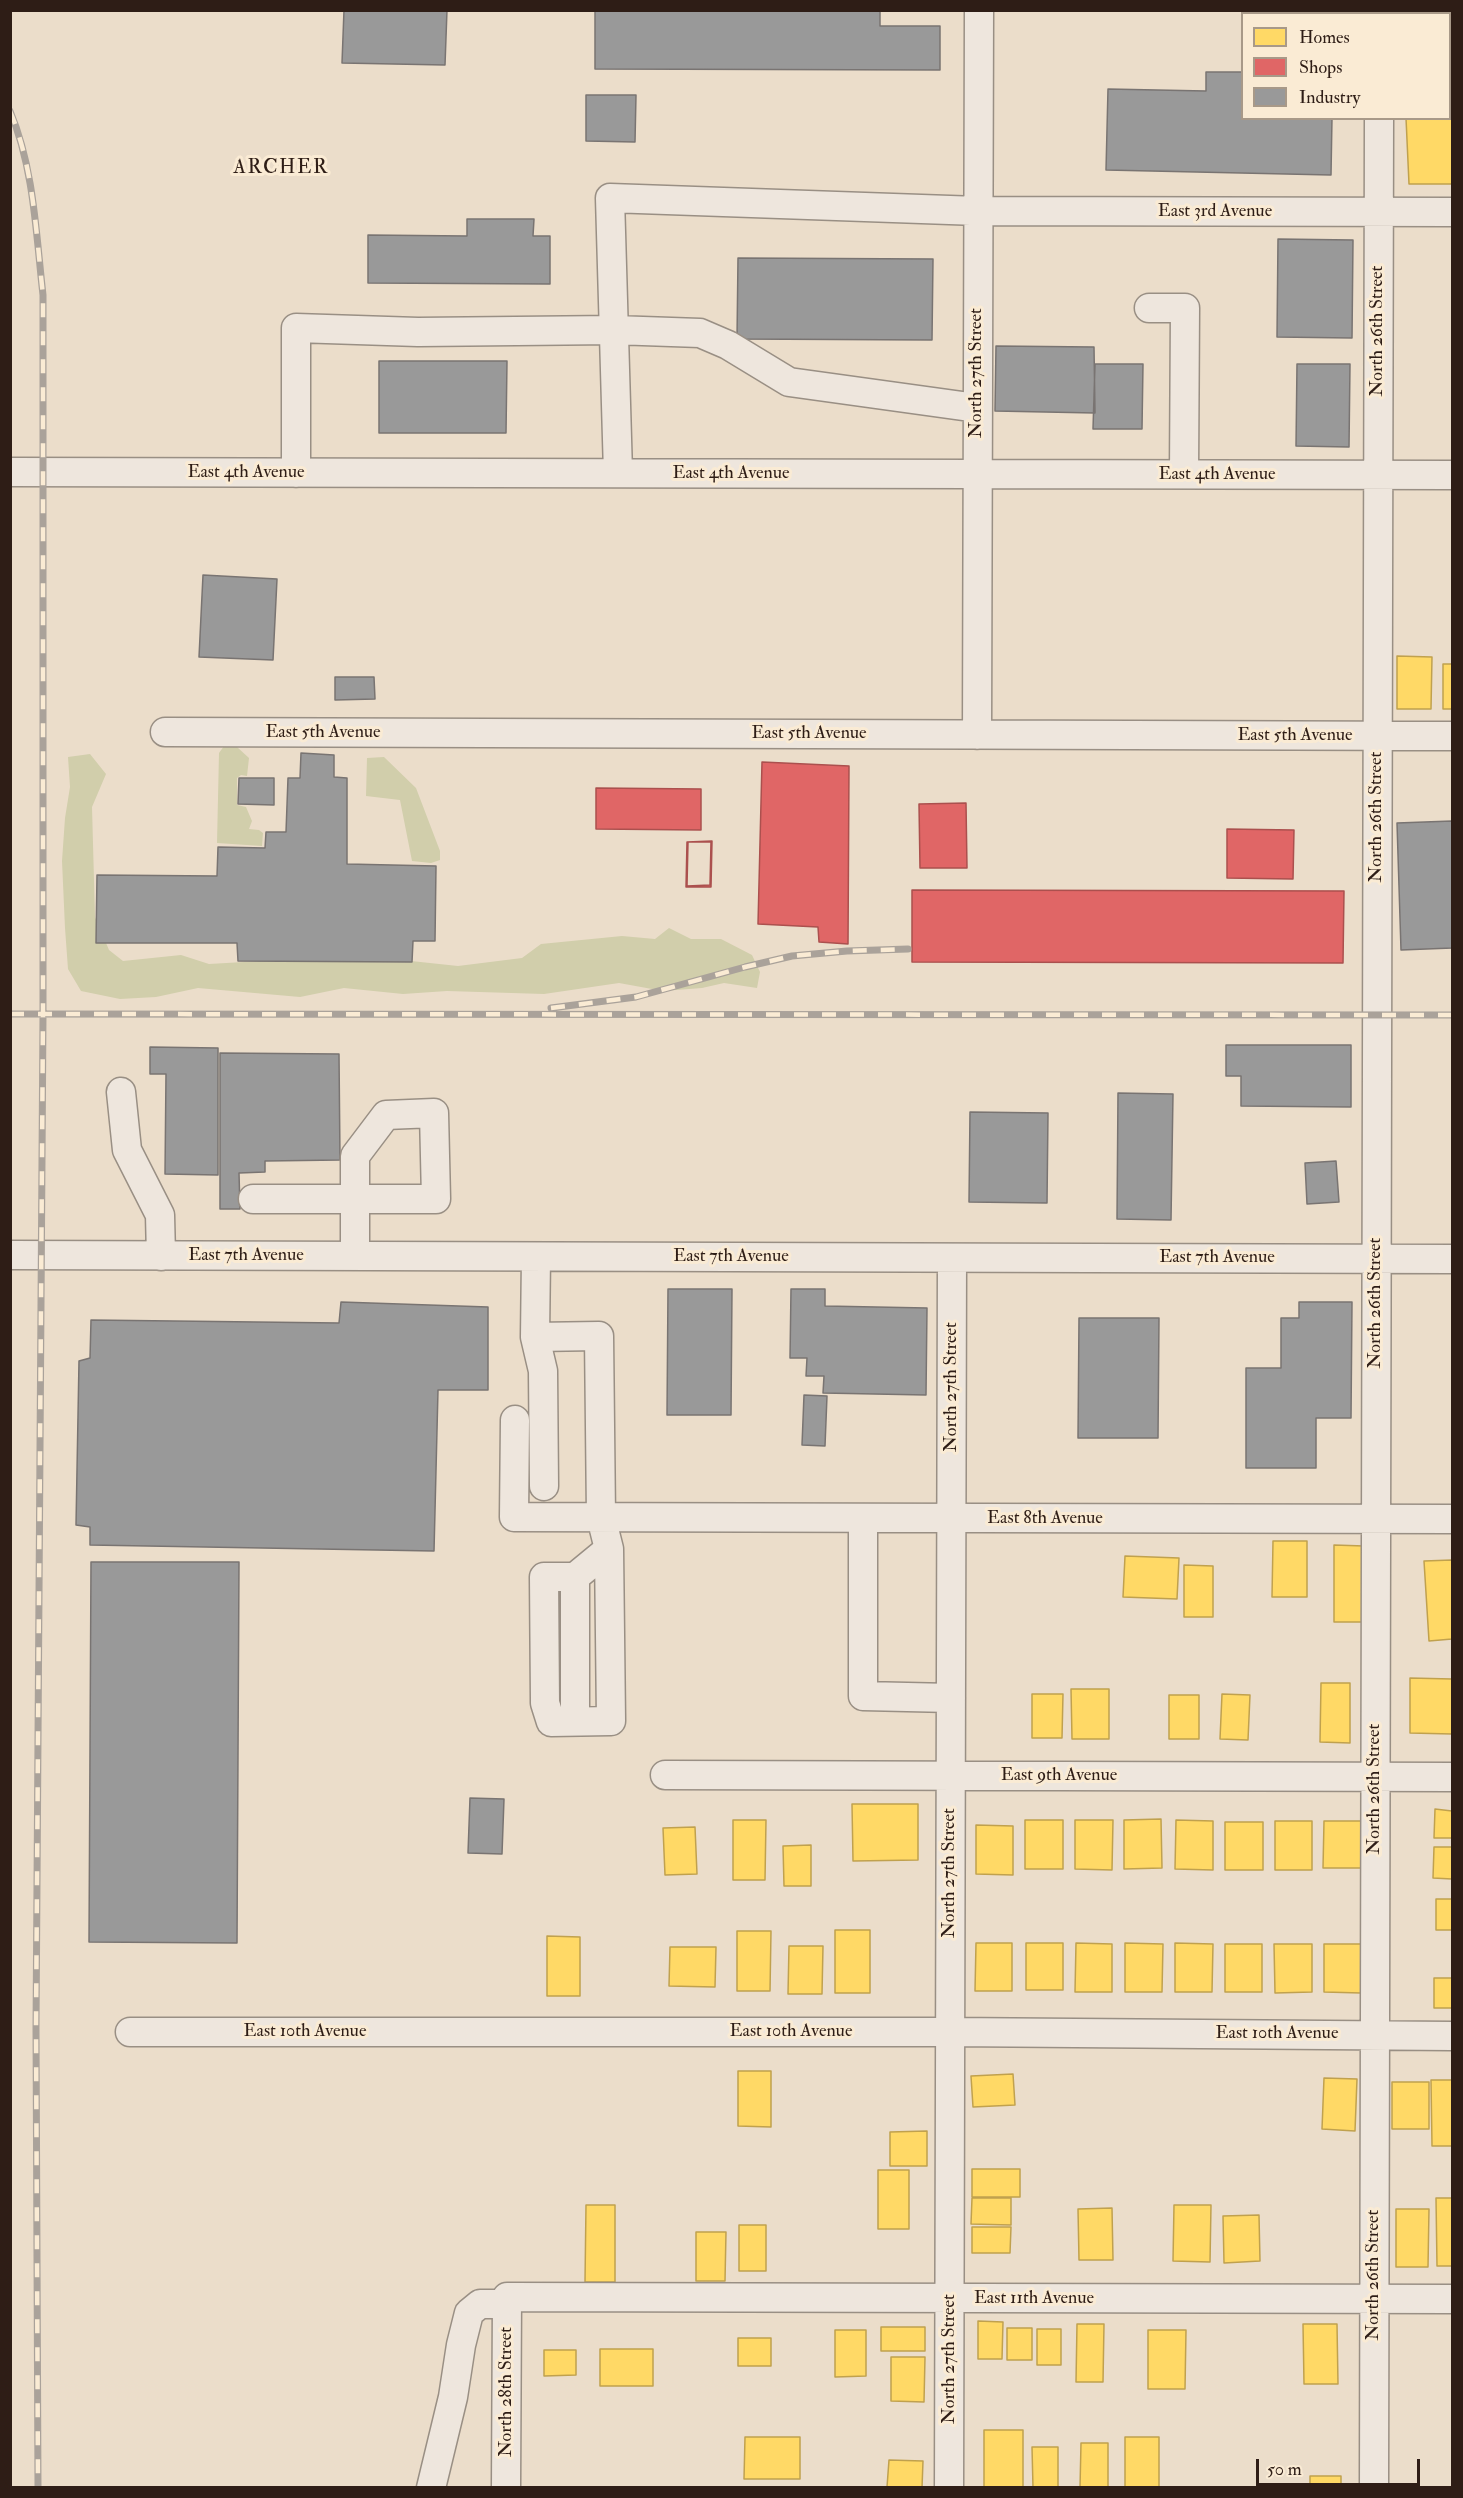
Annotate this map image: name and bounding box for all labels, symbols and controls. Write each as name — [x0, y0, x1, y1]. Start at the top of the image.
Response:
legend — [1241, 12, 1451, 120]
text: Homes — [1299, 26, 1350, 49]
text: Shops — [1299, 56, 1342, 79]
text: Industry — [1299, 86, 1360, 109]
district label: ARCHER — [233, 157, 329, 181]
street label: East 3rd Avenue — [1158, 201, 1272, 223]
street label: North 26th Street — [1367, 266, 1389, 396]
street label: North 27th Street — [966, 308, 988, 438]
street label: East 4th Avenue — [187, 462, 305, 484]
street label: East 4th Avenue — [672, 463, 790, 485]
street label: East 4th Avenue — [1158, 464, 1276, 486]
street label: East 5th Avenue — [265, 722, 381, 744]
street label: East 5th Avenue — [751, 723, 867, 745]
street label: East 5th Avenue — [1237, 725, 1353, 747]
street label: North 26th Street — [1366, 752, 1388, 882]
street label: North 26th Street — [1365, 1238, 1387, 1368]
street label: East 7th Avenue — [188, 1245, 304, 1267]
street label: East 7th Avenue — [673, 1246, 789, 1268]
street label: East 7th Avenue — [1159, 1247, 1275, 1269]
street label: North 27th Street — [941, 1322, 963, 1452]
street label: East 8th Avenue — [987, 1508, 1103, 1530]
street label: North 26th Street — [1364, 1724, 1386, 1854]
street label: East 9th Avenue — [1001, 1765, 1117, 1787]
street label: North 27th Street — [939, 1808, 961, 1938]
street label: East 10th Avenue — [244, 2021, 366, 2043]
street label: East 10th Avenue — [730, 2021, 852, 2043]
street label: East 10th Avenue — [1216, 2023, 1338, 2045]
street label: North 26th Street — [1363, 2210, 1385, 2340]
street label: East 11th Avenue — [974, 2288, 1094, 2310]
street label: North 27th Street — [939, 2294, 961, 2424]
street label: North 28th Street — [496, 2327, 518, 2457]
scale bar — [1259, 2447, 1422, 2485]
text: 50 m — [1267, 2458, 1302, 2481]

